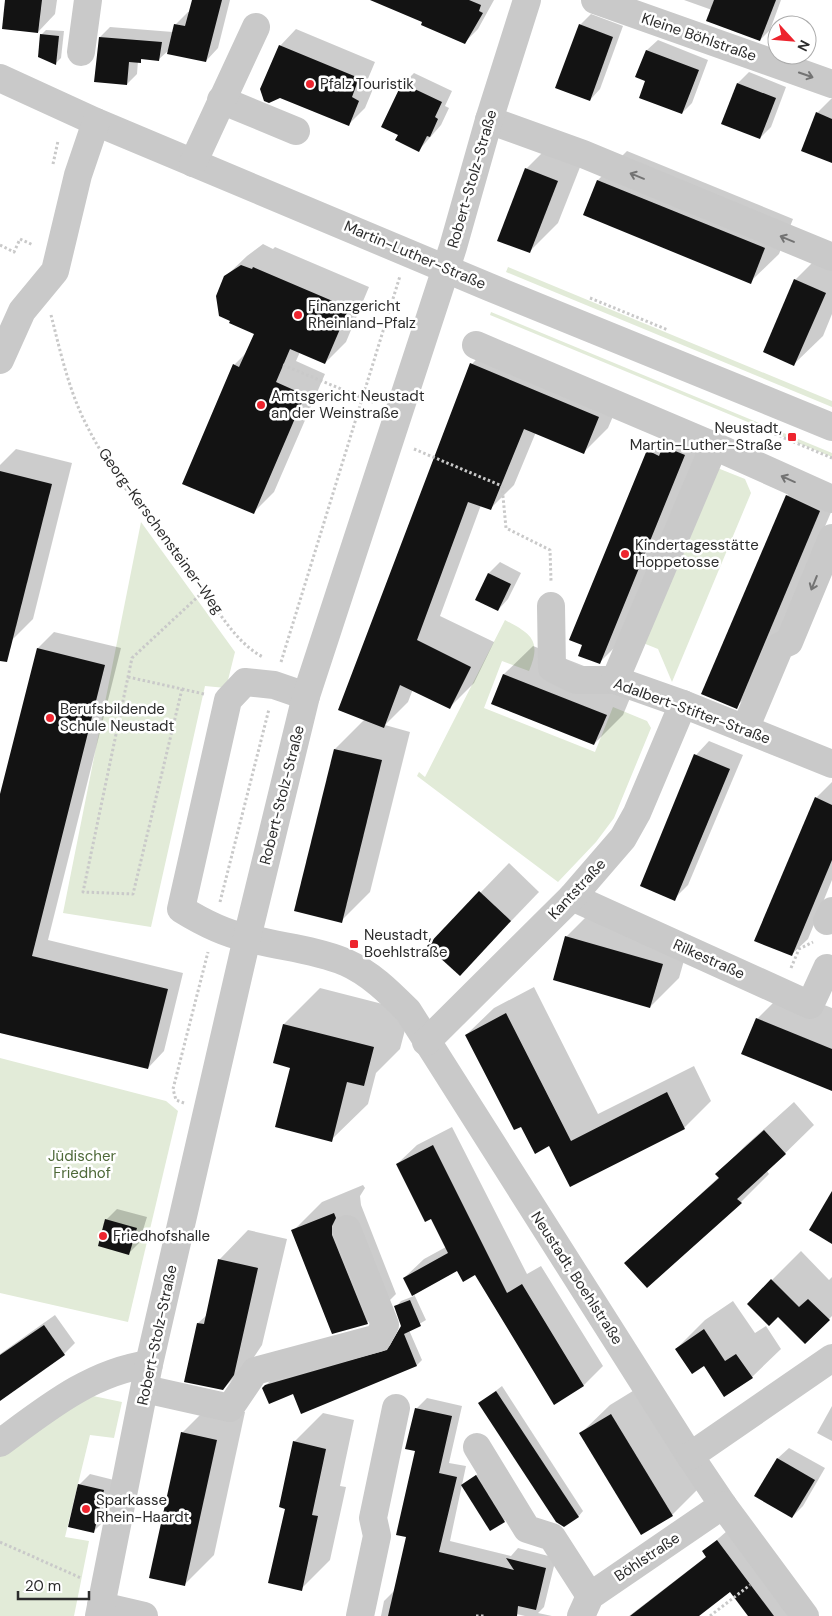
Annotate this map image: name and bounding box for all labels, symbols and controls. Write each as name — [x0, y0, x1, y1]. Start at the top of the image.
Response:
street label: Kleine Böhlstraße — [639, 8, 759, 66]
north arrow — [767, 15, 817, 65]
text: N — [793, 37, 814, 54]
one-way arrow — [798, 70, 814, 80]
place label: Pfalz Touristik — [320, 74, 414, 94]
marker: Pfalz Touristik — [304, 78, 316, 90]
street label: Robert-Stolz-Straße — [443, 108, 501, 250]
one-way arrow — [630, 171, 645, 180]
street label: Martin-Luther-Straße — [341, 216, 489, 294]
one-way arrow — [780, 233, 795, 243]
place label: Finanzgericht Rheinland-Pfalz — [308, 296, 416, 333]
marker: Finanzgericht Rheinland-Pfalz — [292, 309, 304, 321]
place label: Amtsgericht Neustadt an der Weinstraße — [271, 386, 425, 423]
marker: Amtsgericht Neustadt an der Weinstraße — [255, 399, 267, 411]
place label: Neustadt, Martin-Luther-Straße — [630, 418, 782, 455]
marker: Neustadt, Martin-Luther-Straße — [786, 431, 798, 443]
street label: Georg-Kerschensteiner-Weg — [94, 444, 228, 618]
one-way arrow — [781, 473, 796, 483]
place label: Kindertagesstätte Hoppetosse — [635, 535, 759, 572]
marker: Kindertagesstätte Hoppetosse — [619, 548, 631, 560]
one-way arrow — [808, 575, 818, 590]
street label: Adalbert-Stifter-Straße — [611, 673, 773, 749]
place label: Berufsbildende Schule Neustadt — [60, 699, 174, 736]
marker: Berufsbildende Schule Neustadt — [44, 712, 56, 724]
street label: Robert-Stolz-Straße — [255, 723, 309, 867]
street label: Kantstraße — [544, 854, 610, 924]
place label: Neustadt, Boehlstraße — [364, 925, 447, 962]
street label: Rilkestraße — [670, 934, 748, 984]
marker: Neustadt, Boehlstraße — [348, 938, 360, 950]
park label: Jüdischer Friedhof — [48, 1146, 116, 1183]
street label: Neustadt, Boehlstraße — [526, 1208, 628, 1348]
place label: Friedhofshalle — [113, 1226, 210, 1246]
marker: Friedhofshalle — [97, 1230, 109, 1242]
street label: Robert-Stolz-Straße — [132, 1263, 182, 1407]
place label: Sparkasse Rhein-Haardt — [96, 1490, 190, 1527]
marker: Sparkasse Rhein-Haardt — [80, 1503, 92, 1515]
street label: Böhlstraße — [610, 1528, 684, 1586]
scale bar — [18, 1568, 89, 1600]
text: 20 m — [25, 1576, 61, 1596]

